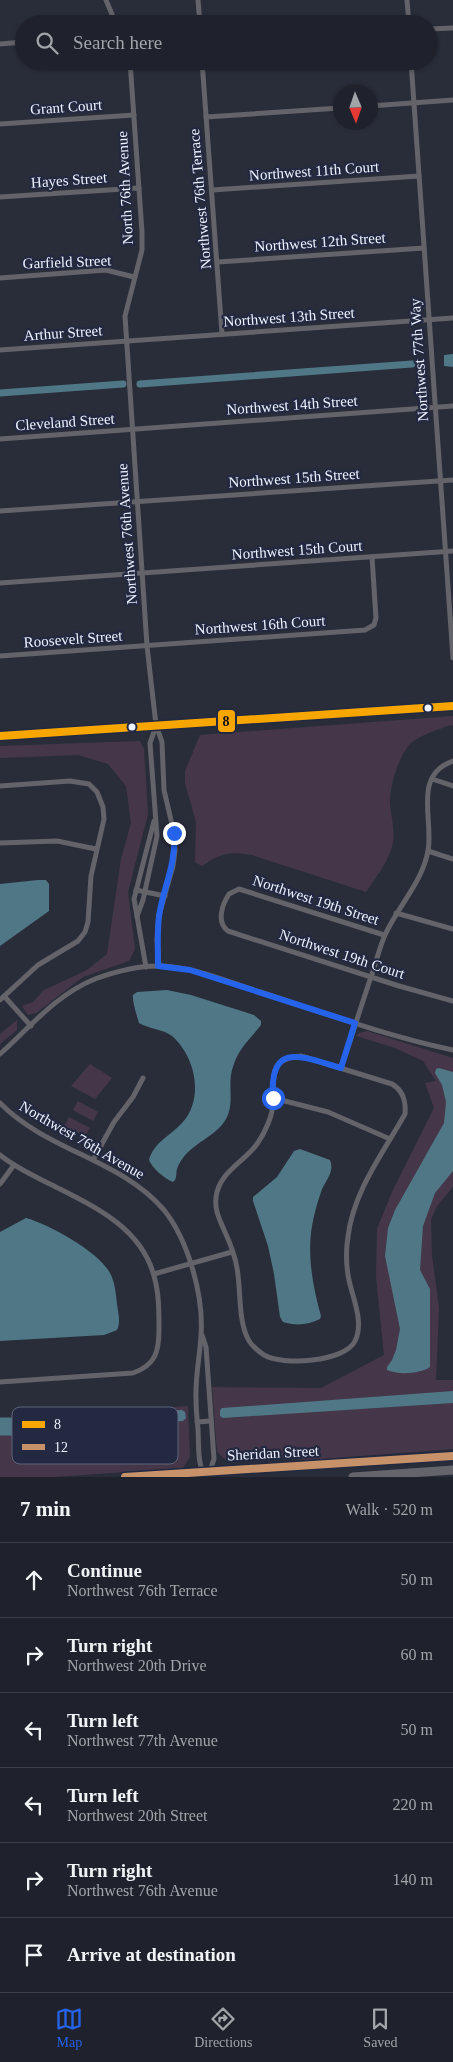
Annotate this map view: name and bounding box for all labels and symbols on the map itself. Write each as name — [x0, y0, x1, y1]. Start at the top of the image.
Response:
north arrow — [333, 85, 378, 130]
street label: Grant Court — [29, 96, 103, 117]
street label: Northwest 76th Terrace — [186, 128, 214, 270]
street label: North 76th Avenue — [114, 130, 136, 245]
street label: Northwest 11th Court — [248, 158, 380, 184]
street label: Hayes Street — [30, 169, 108, 191]
street label: Northwest 12th Street — [254, 229, 387, 255]
street label: Garfield Street — [22, 252, 112, 272]
street label: Northwest 77th Way — [407, 297, 431, 422]
street label: Northwest 13th Street — [223, 304, 356, 330]
street label: Arthur Street — [23, 322, 104, 344]
street label: Northwest 14th Street — [226, 392, 359, 418]
street label: Cleveland Street — [15, 410, 116, 433]
street label: Northwest 76th Avenue — [114, 463, 140, 605]
street label: Northwest 15th Street — [228, 465, 361, 491]
street label: Northwest 15th Court — [231, 537, 364, 563]
street label: Northwest 16th Court — [194, 612, 327, 638]
street label: Roosevelt Street — [23, 628, 124, 650]
unlabelled marker — [423, 703, 433, 713]
line badge: 8 — [217, 709, 236, 733]
text: 8 — [223, 714, 230, 729]
unlabelled marker — [127, 722, 137, 732]
route end — [163, 822, 186, 845]
street label: Northwest 19th Street — [251, 872, 382, 928]
street label: Northwest 19th Court — [277, 926, 407, 982]
route start — [262, 1087, 285, 1110]
street label: Northwest 76th Avenue — [17, 1098, 148, 1182]
legend — [12, 1407, 178, 1464]
text: 8 — [54, 1417, 61, 1432]
text: 12 — [54, 1440, 68, 1455]
street label: Sheridan Street — [227, 1443, 320, 1463]

